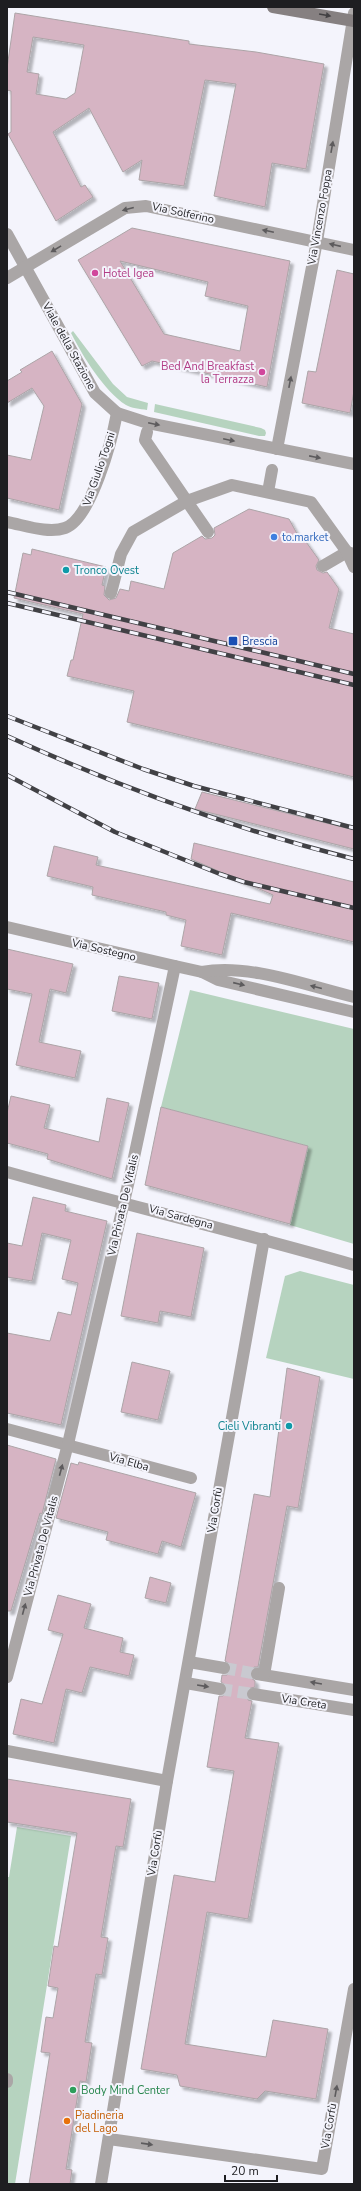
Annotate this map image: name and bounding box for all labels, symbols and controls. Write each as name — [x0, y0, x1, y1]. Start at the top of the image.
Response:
one-way arrow — [319, 12, 331, 18]
one-way arrow — [330, 141, 336, 154]
street label: Via Vincenzo Foppa — [304, 168, 336, 267]
street label: Via Solferino — [150, 199, 215, 227]
one-way arrow — [121, 206, 134, 212]
one-way arrow — [262, 228, 275, 234]
one-way arrow — [329, 242, 342, 248]
one-way arrow — [51, 245, 61, 253]
place label: Hotel Igea — [103, 266, 154, 281]
marker: Hotel Igea — [90, 268, 100, 278]
street label: Viale della Stazione — [38, 299, 99, 392]
place label: Bed And Breakfast la Terrazza — [161, 359, 254, 387]
marker: Bed And Breakfast la Terrazza — [257, 367, 267, 377]
one-way arrow — [288, 376, 294, 388]
one-way arrow — [148, 421, 161, 427]
street label: Via Giulio Togni — [79, 430, 119, 509]
one-way arrow — [223, 437, 235, 443]
one-way arrow — [309, 454, 321, 460]
place label: to.market — [282, 530, 329, 545]
marker: to.market — [269, 532, 279, 542]
place label: Tronco Ovest — [74, 563, 139, 578]
marker: Tronco Ovest — [61, 565, 71, 575]
place label: Brescia — [242, 634, 278, 649]
marker: Brescia — [227, 635, 239, 647]
street label: Via Sostegno — [69, 935, 138, 965]
one-way arrow — [233, 982, 245, 988]
one-way arrow — [310, 984, 322, 990]
street label: Via Privata De Vitalis — [104, 1153, 142, 1258]
street label: Via Sardegna — [146, 1201, 215, 1233]
place label: Cieli Vibranti — [218, 1419, 281, 1434]
marker: Cieli Vibranti — [284, 1421, 294, 1431]
street label: Via Elba — [106, 1449, 151, 1475]
one-way arrow — [58, 1464, 64, 1476]
street label: Via Corfù — [204, 1486, 226, 1535]
street label: Via Privata De Vitalis — [20, 1494, 62, 1599]
one-way arrow — [21, 1603, 27, 1615]
one-way arrow — [309, 1680, 322, 1686]
one-way arrow — [197, 1683, 209, 1689]
street label: Via Creta — [279, 1691, 328, 1713]
street label: Via Corfù — [144, 1829, 166, 1878]
place label: Body Mind Center — [81, 2083, 170, 2098]
one-way arrow — [333, 2084, 339, 2097]
marker: Body Mind Center — [68, 2085, 78, 2095]
street label: Via Corfù — [317, 2102, 340, 2151]
place label: Piadineria del Lago — [75, 2108, 124, 2136]
marker: Piadineria del Lago — [62, 2116, 72, 2126]
one-way arrow — [141, 2141, 153, 2147]
scale bar — [225, 2157, 277, 2183]
text: 20 m — [231, 2163, 259, 2179]

